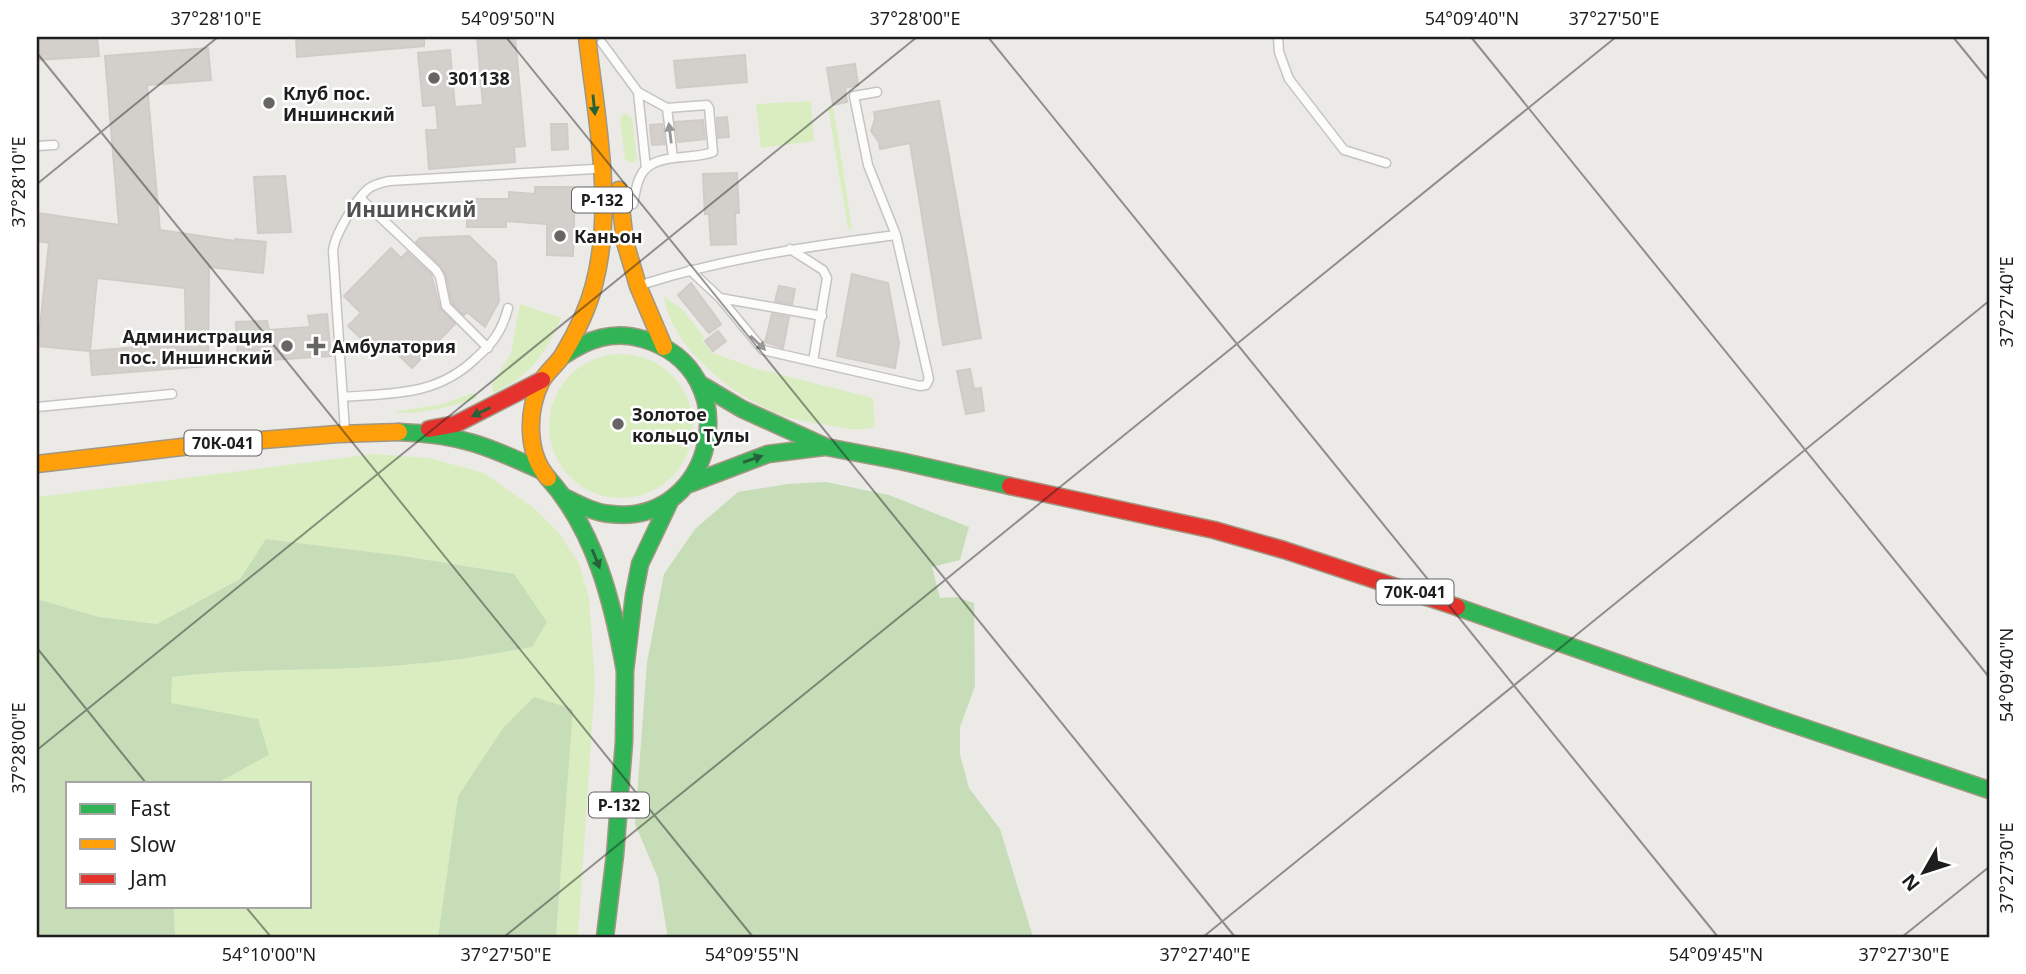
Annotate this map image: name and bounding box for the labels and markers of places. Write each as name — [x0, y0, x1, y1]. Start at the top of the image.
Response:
place label: 301138 — [448, 66, 510, 90]
marker: 301138 — [426, 70, 442, 86]
place label: Клуб пос. Иншинский — [283, 81, 395, 126]
marker: Клуб пос. Иншинский — [261, 95, 277, 111]
place label: Каньон — [574, 224, 642, 248]
marker: Каньон — [552, 228, 568, 244]
place label: Администрация пос. Иншинский — [119, 324, 273, 369]
place label: Амбулатория — [332, 334, 456, 358]
marker: Амбулатория — [306, 336, 326, 356]
marker: Администрация пос. Иншинский — [279, 338, 295, 354]
place label: Золотое кольцо Тулы — [632, 402, 750, 447]
marker: Золотое кольцо Тулы — [610, 416, 626, 432]

